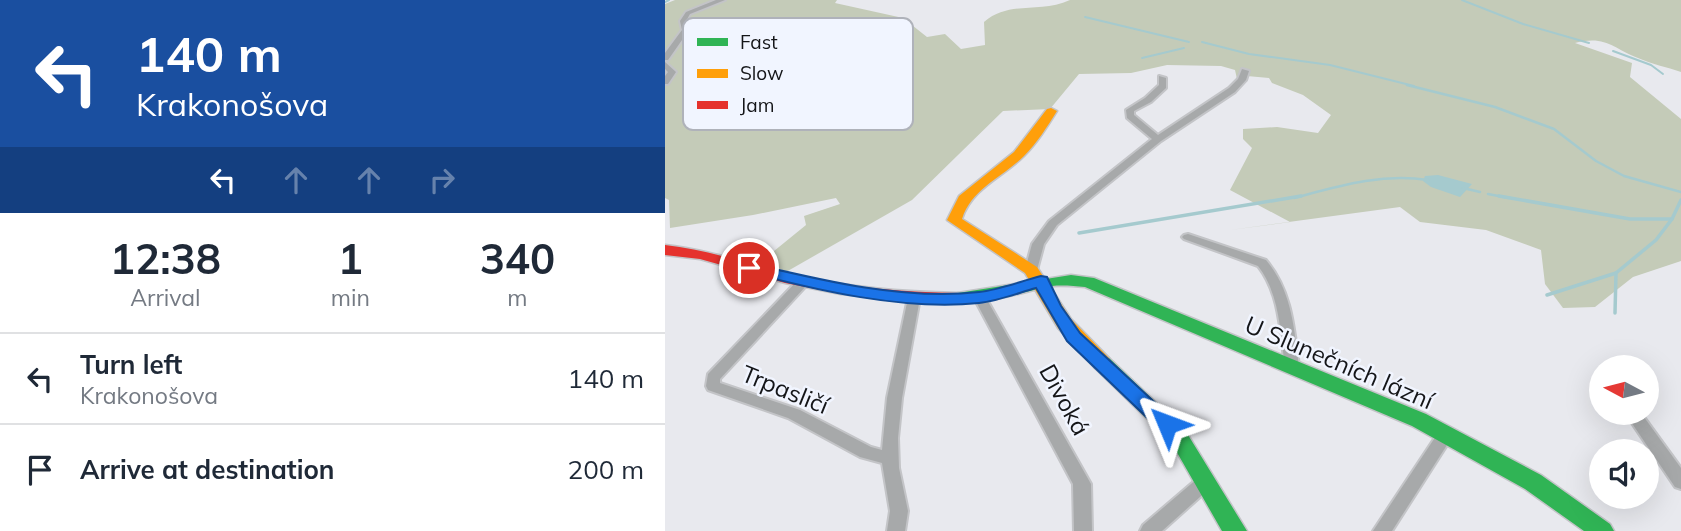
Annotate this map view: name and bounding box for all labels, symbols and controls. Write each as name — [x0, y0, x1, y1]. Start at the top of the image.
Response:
legend — [683, 18, 913, 130]
text: 140 m — [136, 23, 282, 84]
icon: left — [21, 28, 112, 119]
text: Fast — [740, 30, 778, 54]
text: Slow — [740, 61, 784, 85]
text: Krakonošova — [136, 84, 328, 124]
text: Jam — [740, 93, 774, 117]
icon: left — [204, 161, 242, 199]
icon: ahead — [277, 161, 315, 199]
icon: ahead — [350, 161, 388, 199]
icon: right — [423, 161, 461, 199]
text: 12:38 — [110, 232, 221, 285]
text: 1 — [338, 232, 363, 285]
text: 340 — [480, 232, 555, 285]
pin — [719, 238, 779, 298]
icon: arrive — [730, 249, 768, 287]
text: Arrival — [130, 283, 201, 312]
text: min — [331, 283, 370, 312]
text: m — [507, 283, 528, 312]
street label: U Slunečních lázní — [1241, 309, 1439, 416]
text: Turn left — [80, 348, 182, 381]
north arrow — [1589, 355, 1659, 425]
map controls — [1589, 355, 1659, 509]
street label: Trpasličí — [738, 358, 834, 421]
street label: Divoká — [1033, 359, 1097, 440]
icon: left — [21, 360, 59, 398]
text: 140 m — [568, 362, 644, 395]
text: Krakonošova — [80, 381, 218, 410]
position arrow — [1130, 387, 1204, 461]
button: sound — [1589, 439, 1659, 509]
icon: arrive — [21, 451, 59, 489]
text: Arrive at destination — [80, 453, 335, 486]
text: 200 m — [568, 453, 644, 486]

